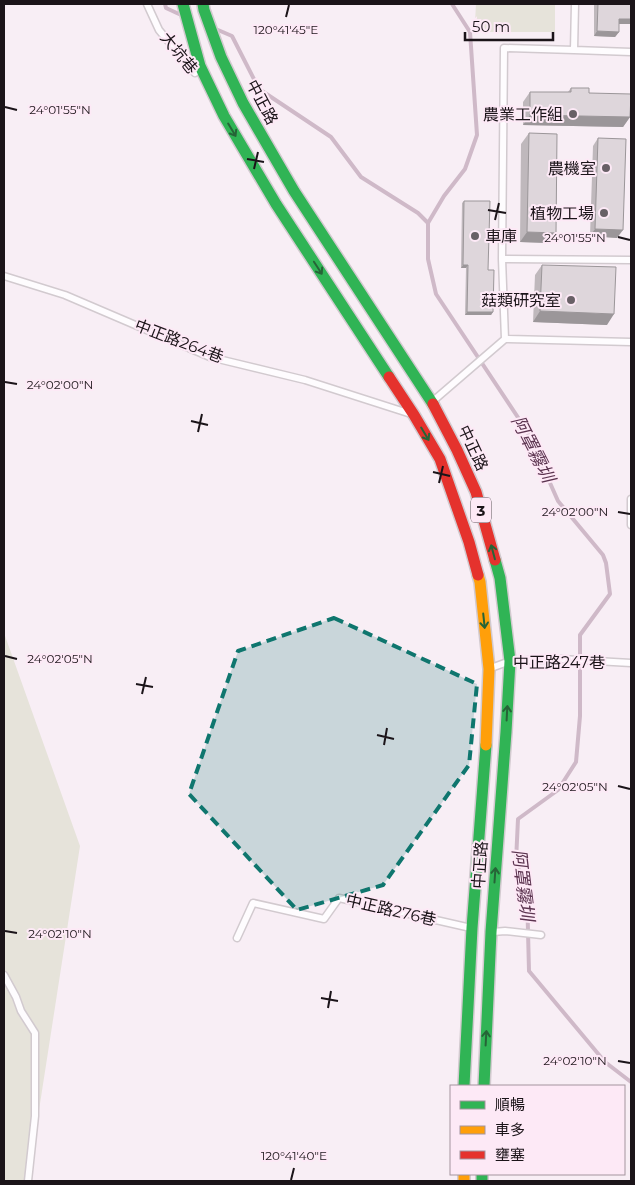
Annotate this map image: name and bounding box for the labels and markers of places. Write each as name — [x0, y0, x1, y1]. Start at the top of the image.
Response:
place label: 農業工作組 — [483, 105, 563, 124]
marker: 農業工作組 — [567, 108, 579, 120]
place label: 農機室 — [548, 159, 596, 178]
marker: 農機室 — [600, 162, 612, 174]
place label: 植物工場 — [530, 204, 594, 223]
marker: 植物工場 — [598, 207, 610, 219]
place label: 車庫 — [485, 227, 517, 246]
marker: 車庫 — [469, 230, 481, 242]
place label: 菇類研究室 — [481, 291, 561, 310]
marker: 菇類研究室 — [565, 294, 577, 306]

